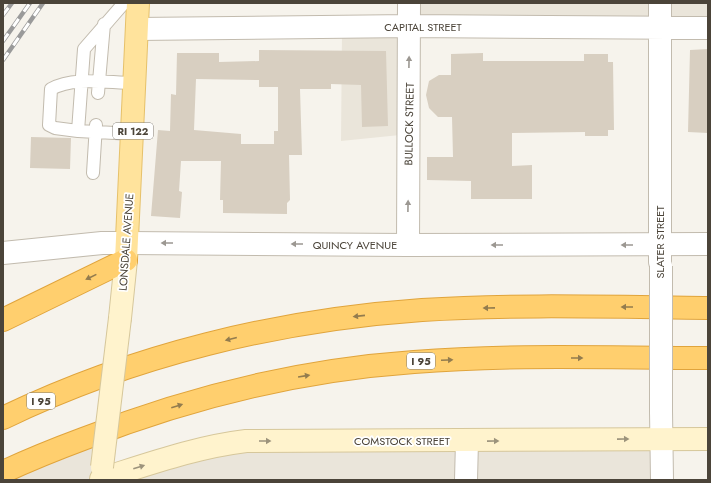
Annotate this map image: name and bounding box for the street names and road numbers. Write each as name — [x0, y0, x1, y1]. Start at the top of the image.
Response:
street label: CAPITAL STREET — [384, 19, 462, 35]
street label: BULLOCK STREET — [400, 82, 418, 166]
road number: RI 122 — [113, 123, 153, 139]
street label: LONSDALE AVENUE — [115, 193, 137, 291]
street label: SLATER STREET — [652, 206, 668, 278]
street label: QUINCY AVENUE — [313, 237, 397, 253]
road number: I 95 — [407, 353, 435, 369]
road number: I 95 — [27, 393, 55, 409]
street label: COMSTOCK STREET — [354, 433, 450, 449]

